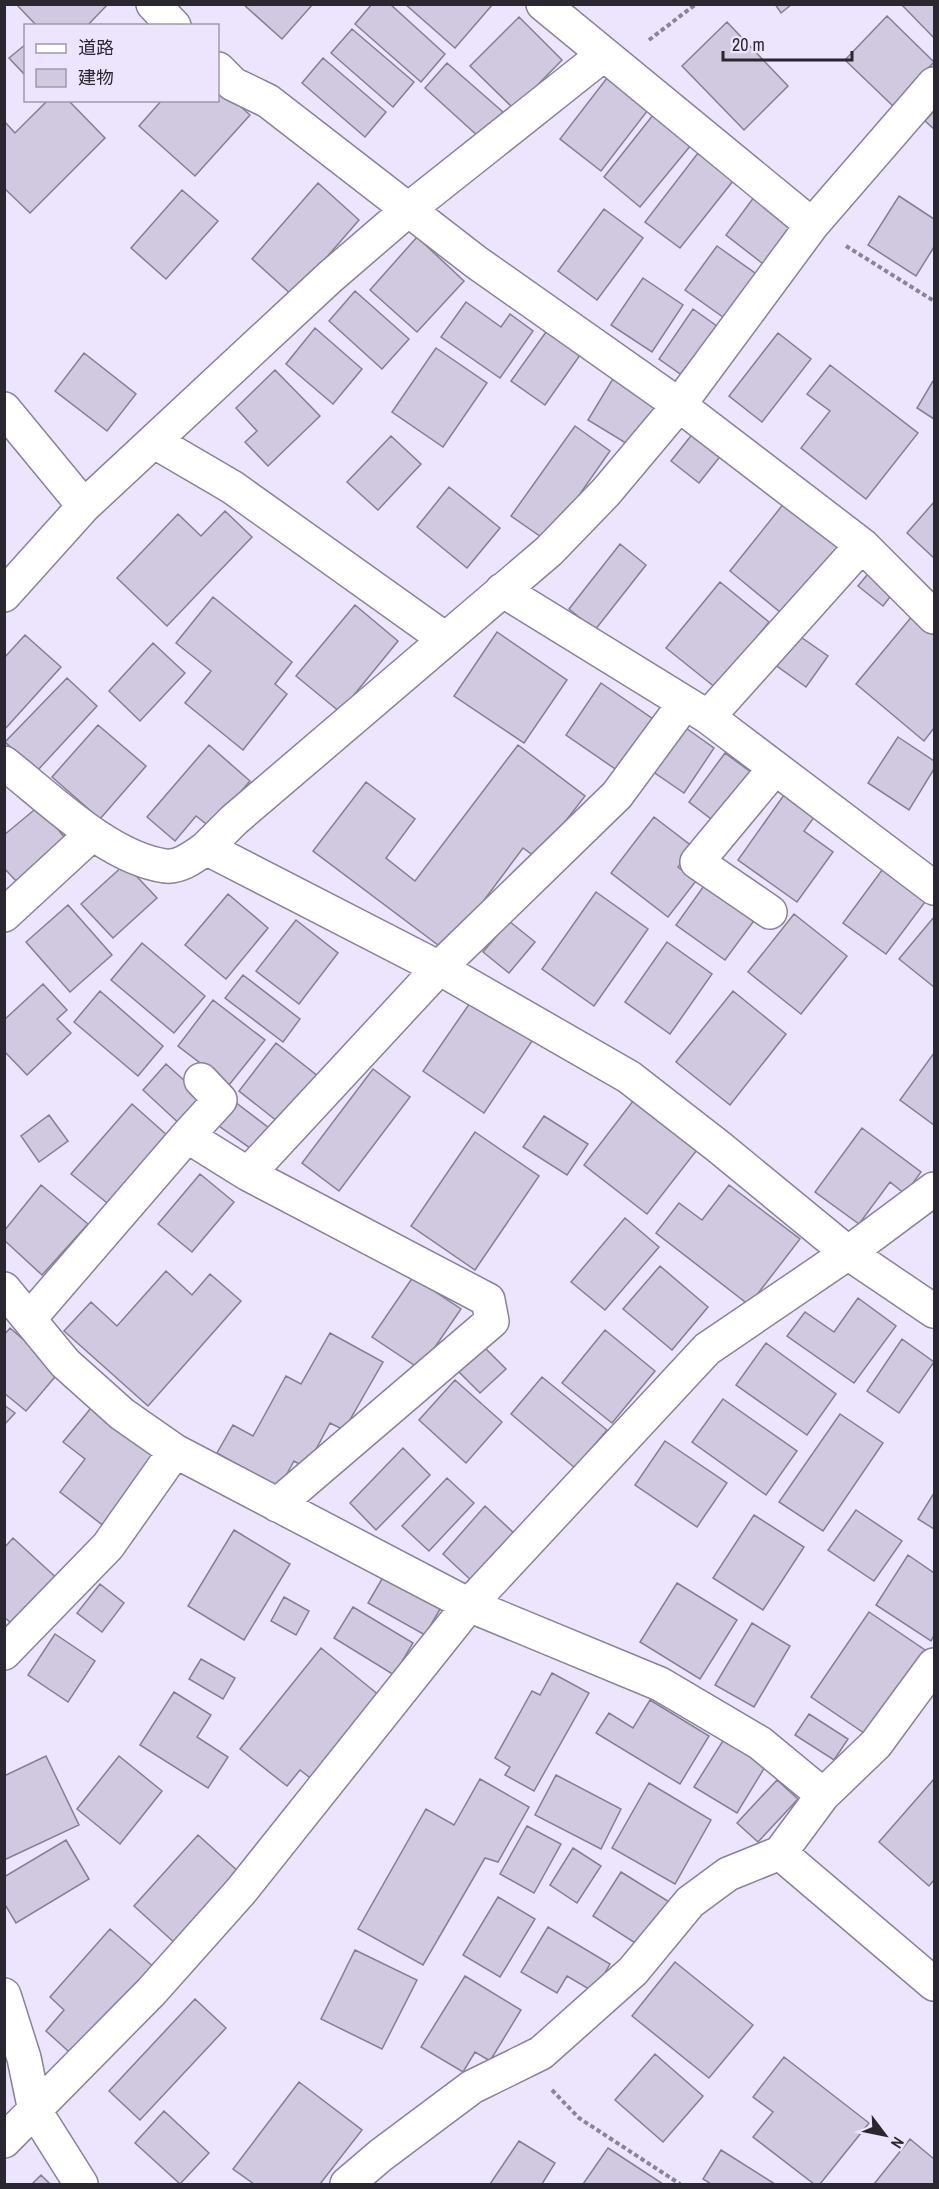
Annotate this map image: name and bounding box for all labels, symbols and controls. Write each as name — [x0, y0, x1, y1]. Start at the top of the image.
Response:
legend — [24, 24, 219, 102]
scale bar — [723, 24, 852, 62]
text: 20 m — [732, 32, 765, 57]
text: 道路 — [78, 35, 114, 60]
text: 建物 — [78, 65, 114, 90]
north arrow — [855, 2105, 915, 2165]
text: N — [886, 2133, 910, 2153]

